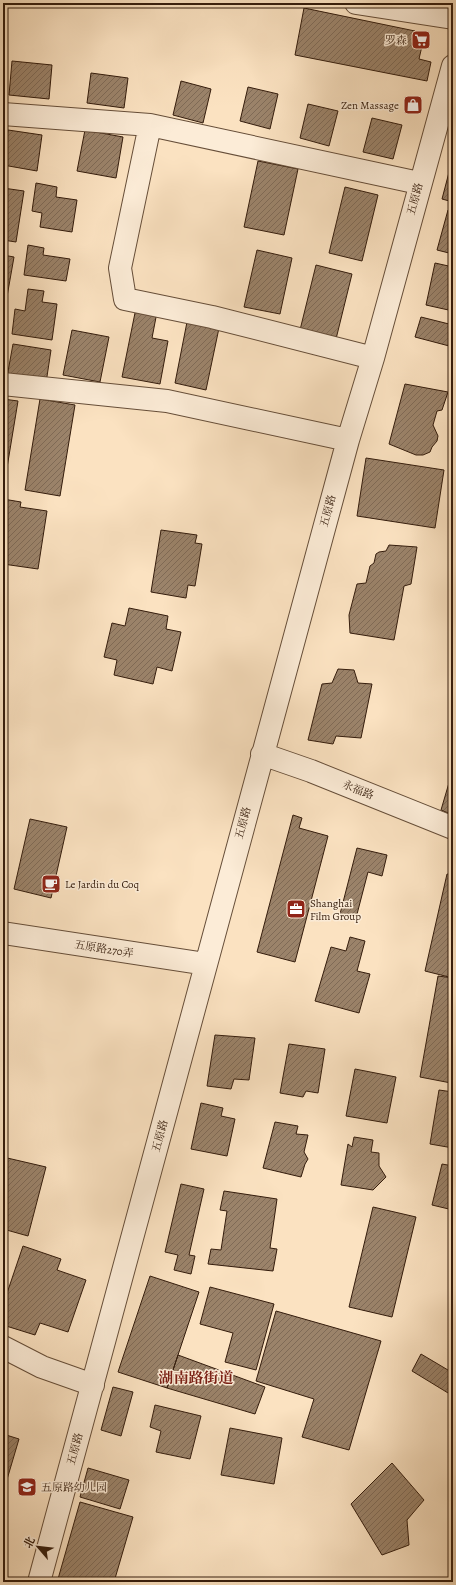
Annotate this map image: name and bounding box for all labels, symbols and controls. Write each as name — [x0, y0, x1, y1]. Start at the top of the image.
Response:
supermarket icon: 罗森 — [410, 29, 432, 51]
place label: 罗森 — [385, 33, 407, 48]
shop icon: Zen Massage — [402, 94, 424, 116]
place label: Zen Massage — [341, 98, 399, 113]
street label: 五原路 — [403, 181, 427, 217]
street label: 五原路 — [316, 493, 340, 529]
street label: 永福路 — [340, 777, 376, 803]
street label: 五原路 — [231, 805, 255, 841]
cafe icon: Le Jardin du Coq — [40, 873, 62, 895]
place label: Le Jardin du Coq — [65, 877, 140, 892]
place label: Shanghai Film Group — [310, 896, 361, 924]
office icon: Shanghai Film Group — [285, 898, 307, 920]
street label: 五原路270弄 — [73, 937, 135, 961]
street label: 五原路 — [148, 1118, 172, 1154]
district label: 湖南路街道 — [158, 1368, 234, 1388]
street label: 五原路 — [63, 1431, 87, 1467]
school or university icon: 五原路幼儿园 — [16, 1476, 38, 1498]
place label: 五原路幼儿园 — [41, 1480, 107, 1495]
north arrow — [18, 1527, 58, 1567]
text: 北 — [20, 1534, 39, 1551]

